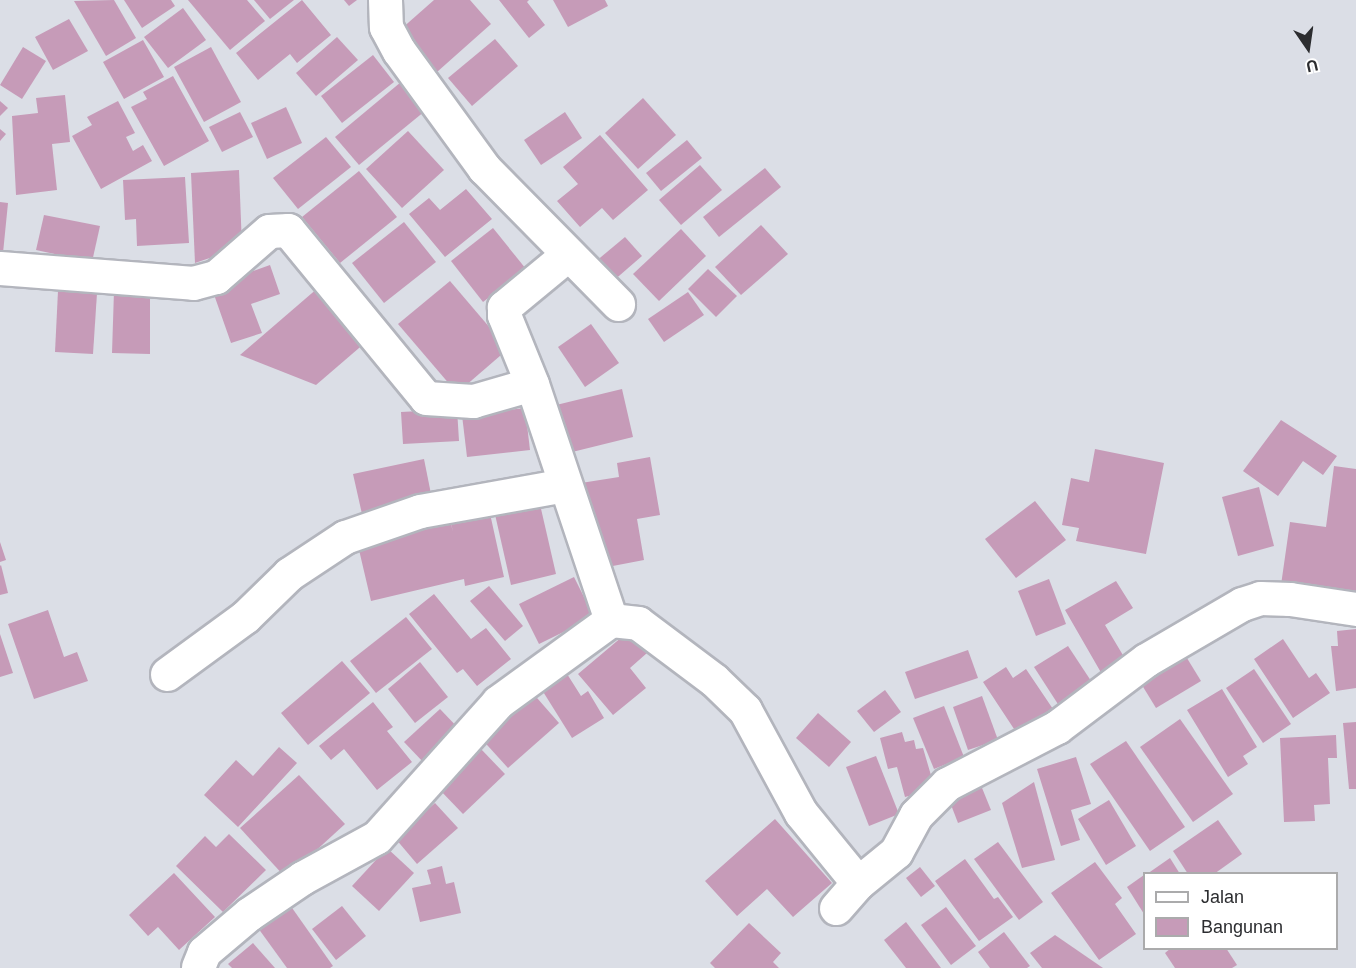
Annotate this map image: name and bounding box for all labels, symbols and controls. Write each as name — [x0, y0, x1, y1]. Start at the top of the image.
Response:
north arrow — [1278, 18, 1338, 78]
text: U — [1305, 56, 1320, 76]
legend — [1143, 872, 1338, 950]
text: Jalan — [1201, 887, 1244, 907]
text: Bangunan — [1201, 917, 1283, 937]

